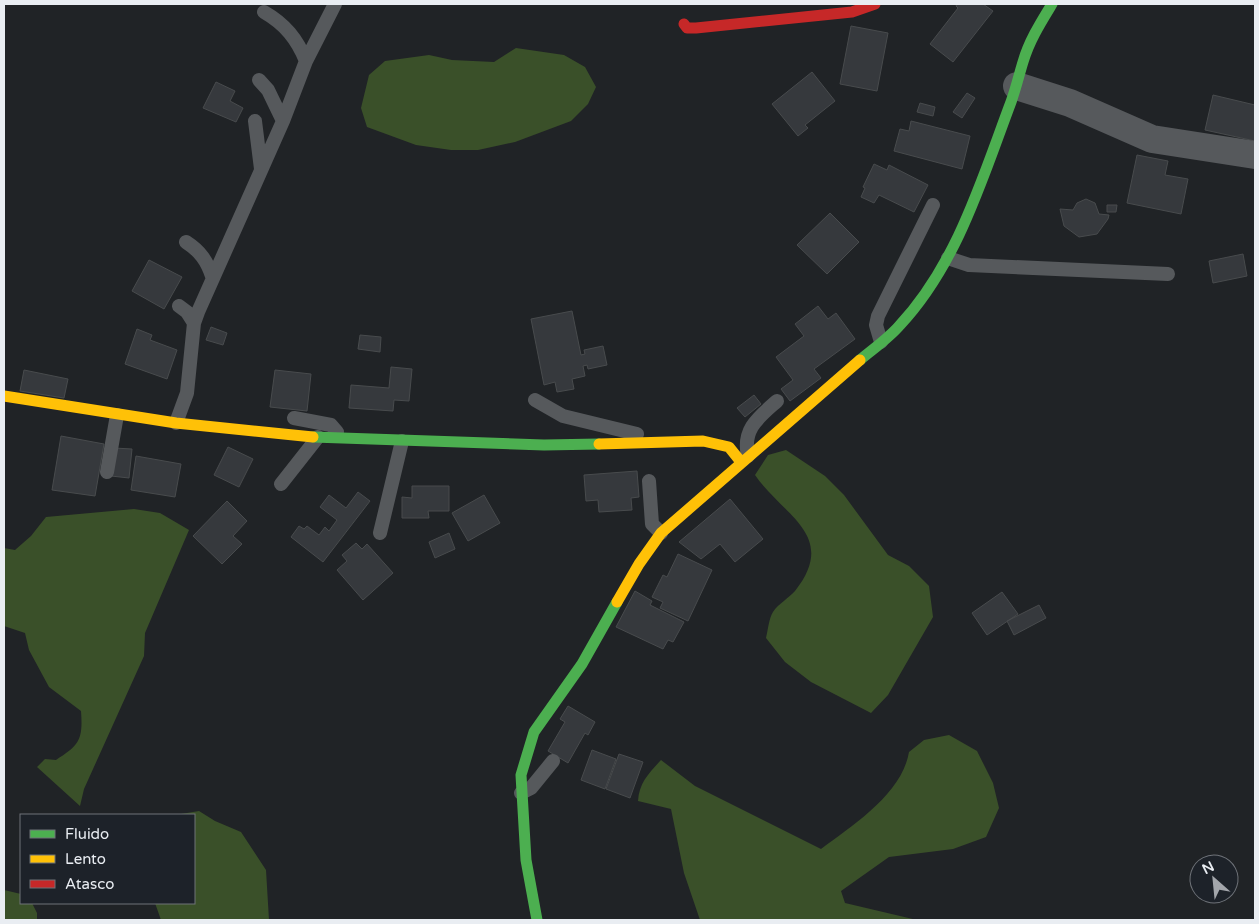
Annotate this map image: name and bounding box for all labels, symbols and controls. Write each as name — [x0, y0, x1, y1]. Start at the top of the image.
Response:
legend — [20, 814, 195, 904]
text: Fluido — [65, 825, 109, 843]
text: Lento — [65, 850, 106, 868]
north arrow — [1189, 854, 1239, 904]
text: N — [1199, 858, 1217, 878]
text: Atasco — [65, 875, 114, 893]

